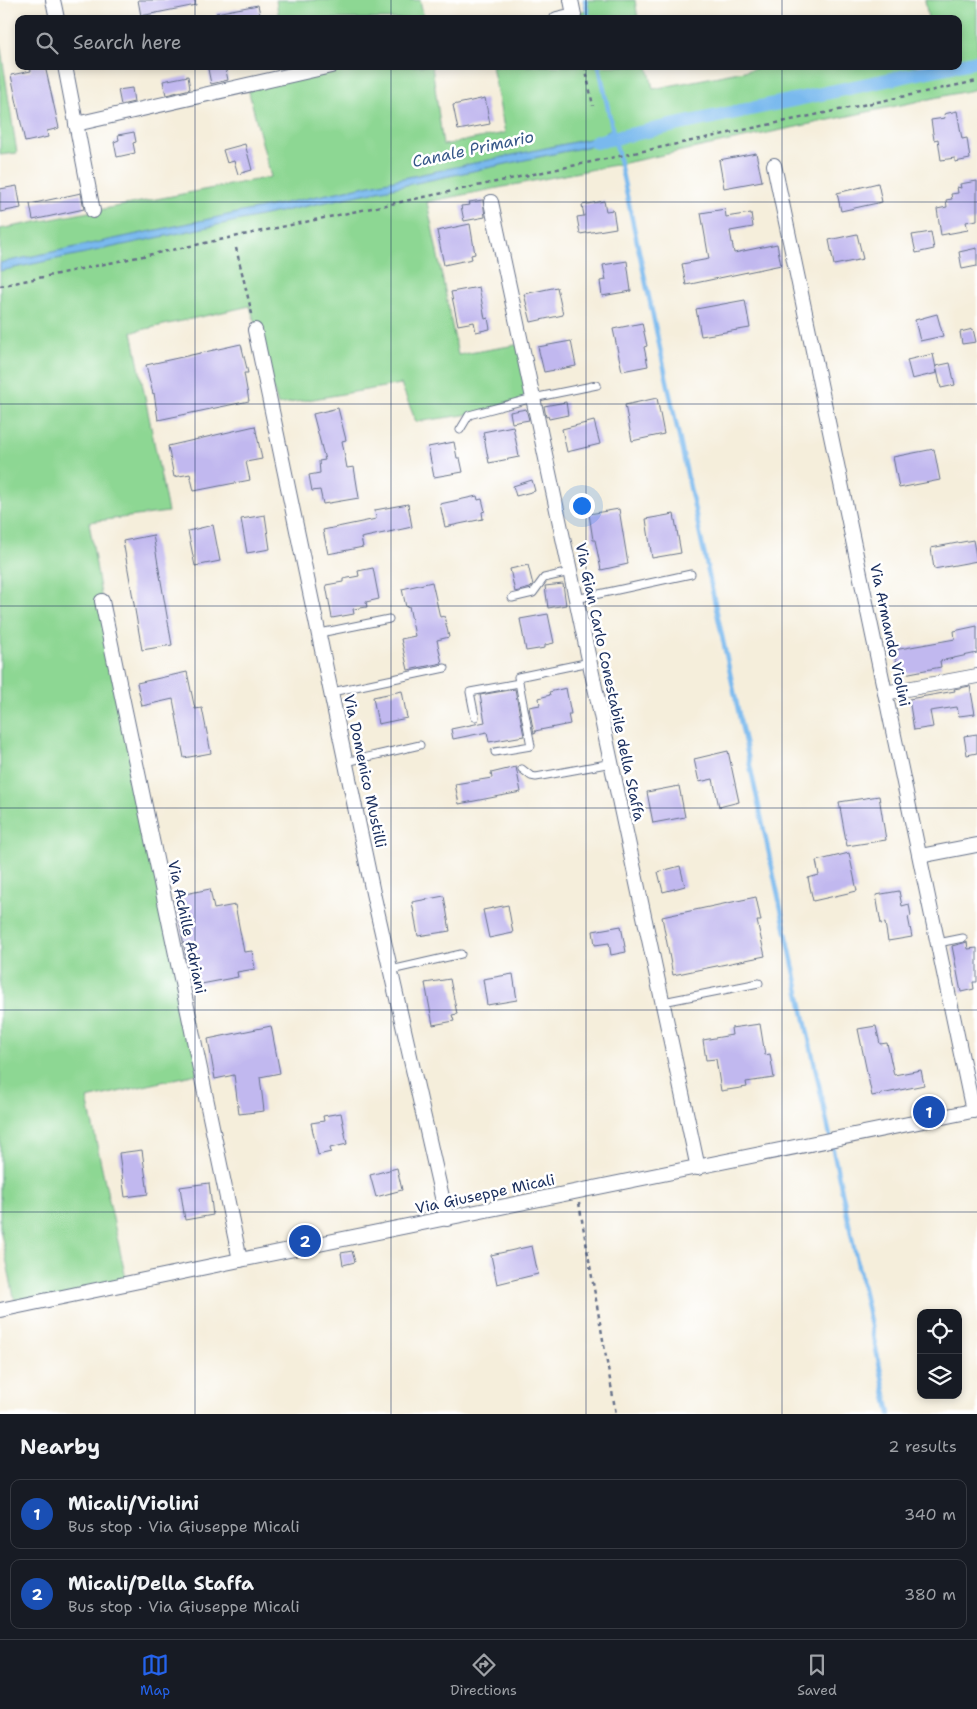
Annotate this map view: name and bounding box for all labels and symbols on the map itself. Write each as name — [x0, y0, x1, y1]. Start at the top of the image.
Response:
water label: Canale Primario — [410, 126, 536, 172]
your location — [569, 493, 595, 519]
street label: Via Gian Carlo Conestabile della Staffa — [571, 541, 649, 824]
street label: Via Armando Violini — [865, 562, 915, 708]
street label: Via Domenico Mustilli — [339, 692, 391, 850]
street label: Via Achille Adriani — [163, 858, 211, 996]
pin: 1 — [913, 1093, 945, 1131]
street label: Via Giuseppe Micali — [413, 1169, 557, 1219]
pin: 2 — [289, 1222, 321, 1260]

